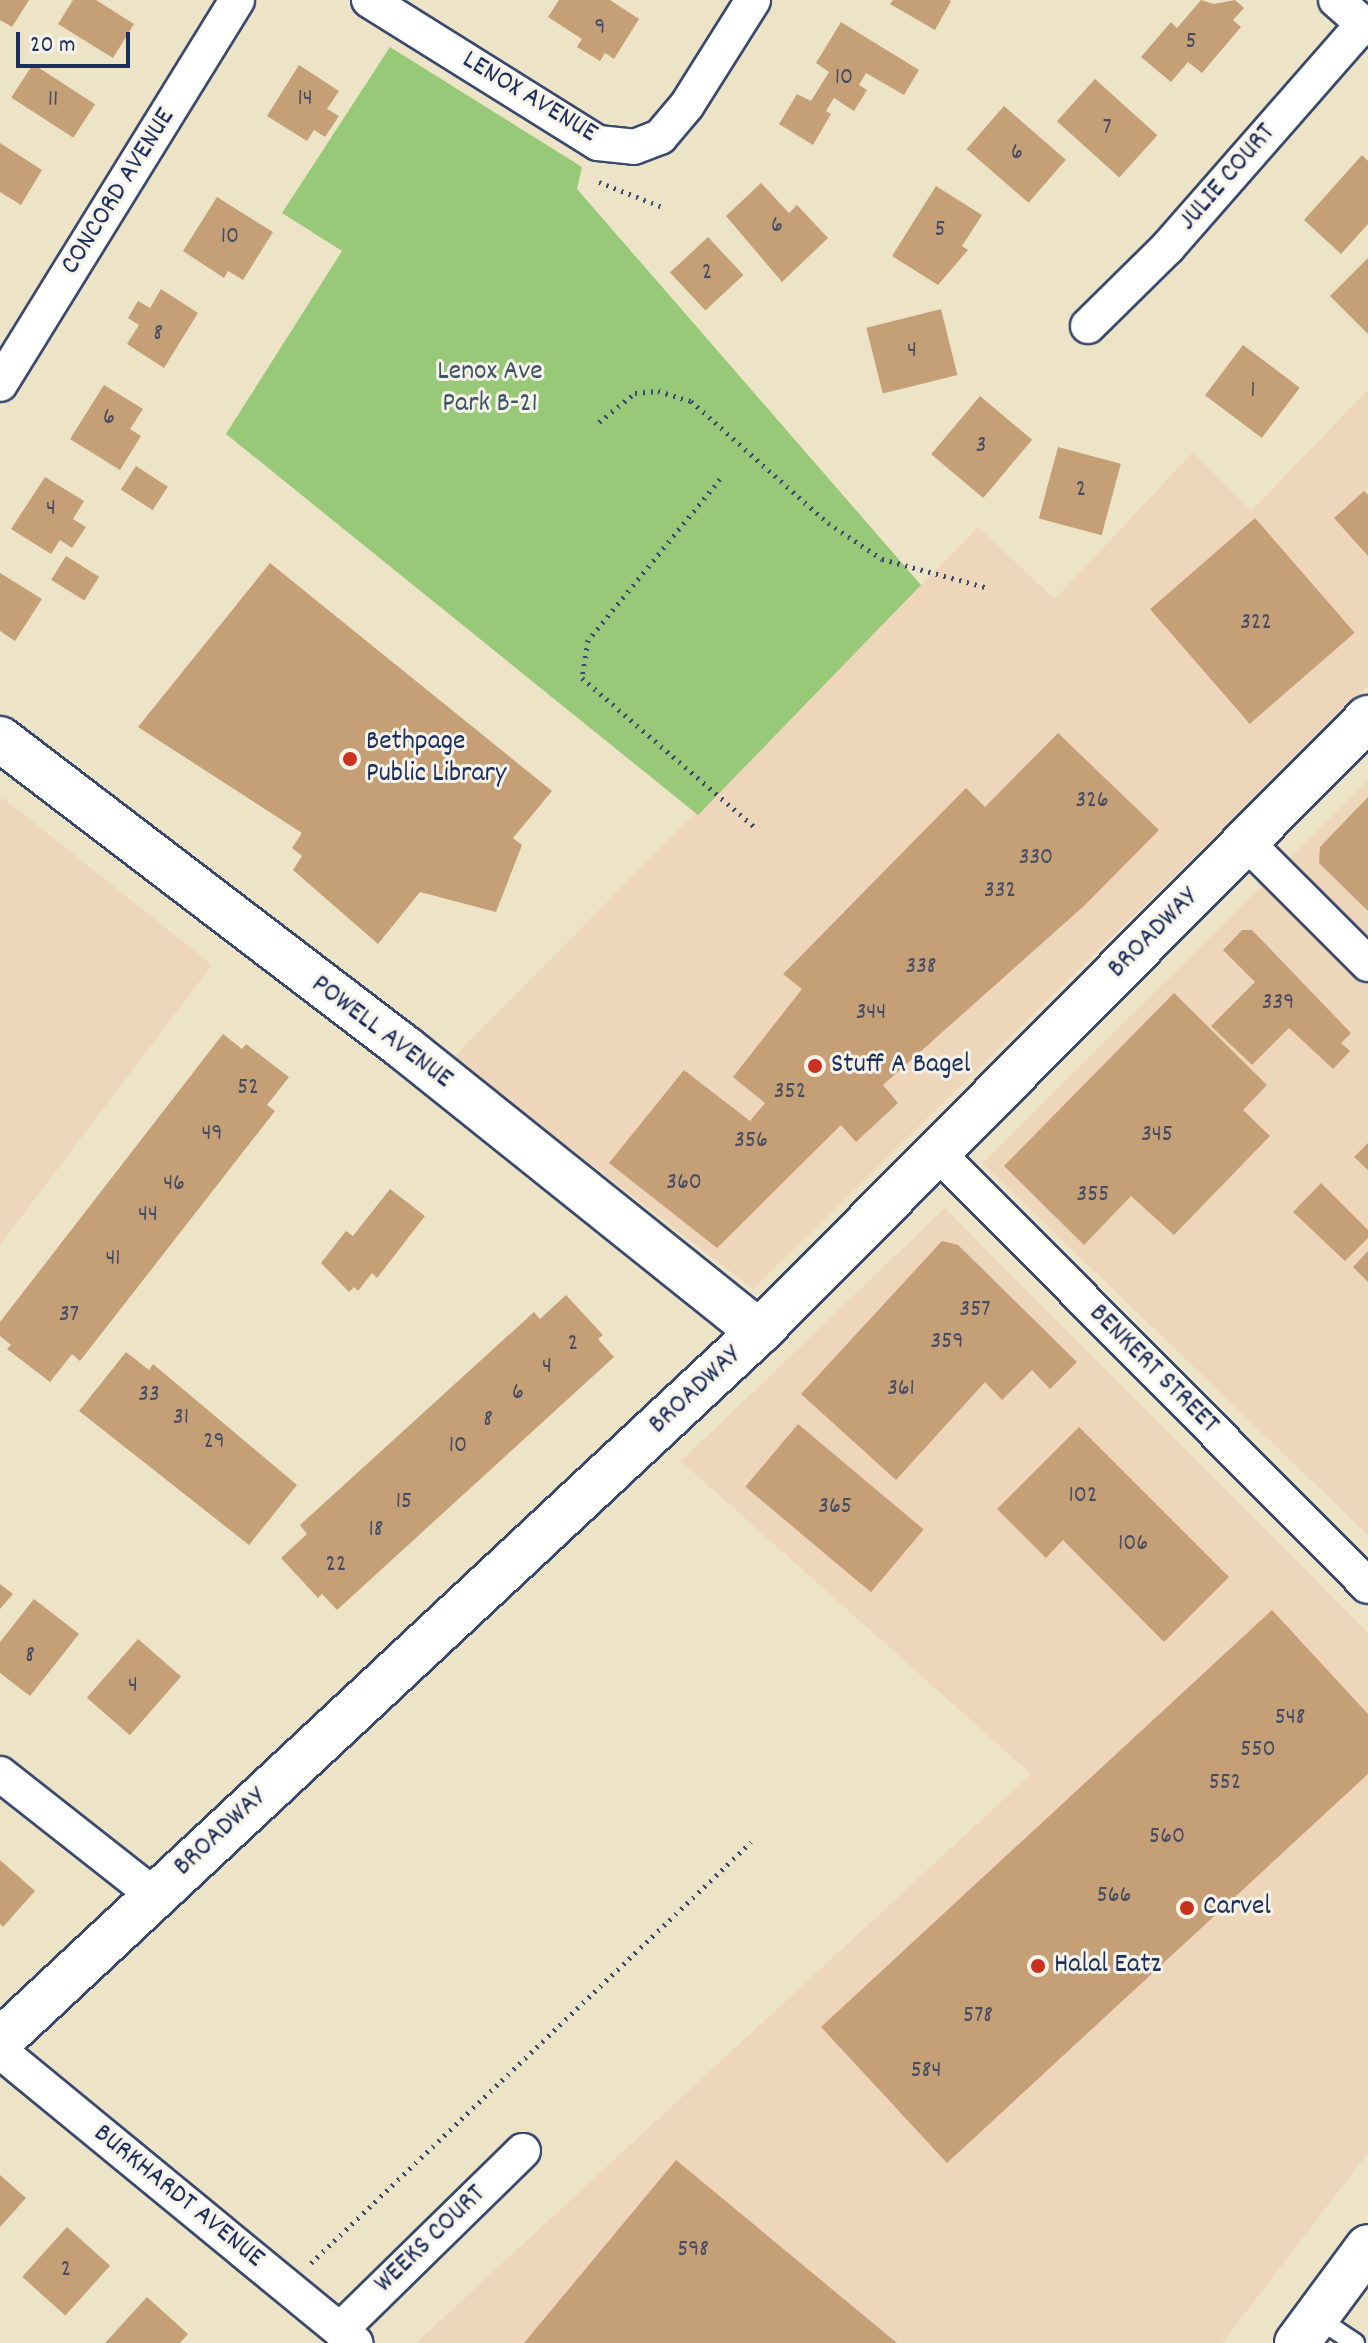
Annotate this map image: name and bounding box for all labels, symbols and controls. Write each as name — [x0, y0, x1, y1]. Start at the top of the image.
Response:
house number: 9 — [595, 15, 605, 43]
scale bar — [20, 16, 134, 66]
text: 20 m — [30, 29, 76, 63]
house number: 5 — [1185, 29, 1197, 57]
street label: LENOX AVENUE — [455, 44, 603, 152]
house number: 10 — [835, 65, 853, 93]
house number: 14 — [297, 86, 313, 114]
house number: 11 — [48, 87, 58, 115]
street label: CONCORD AVENUE — [55, 103, 183, 281]
house number: 7 — [1102, 115, 1112, 143]
street label: JULIE COURT — [1172, 117, 1284, 239]
house number: 6 — [1011, 140, 1023, 168]
house number: 6 — [771, 213, 783, 241]
house number: 5 — [934, 217, 946, 245]
house number: 10 — [221, 224, 239, 252]
house number: 2 — [702, 260, 712, 288]
house number: 8 — [153, 321, 163, 349]
house number: 4 — [907, 338, 917, 366]
park label: Lenox Ave Park B-21 — [437, 356, 543, 422]
house number: 1 — [1250, 378, 1256, 406]
house number: 6 — [103, 405, 115, 433]
house number: 3 — [976, 433, 986, 461]
house number: 2 — [1076, 477, 1086, 505]
house number: 4 — [46, 496, 56, 524]
house number: 322 — [1240, 610, 1272, 638]
place label: Bethpage Public Library — [366, 726, 506, 792]
marker: Bethpage Public Library — [341, 750, 359, 768]
house number: 326 — [1076, 788, 1108, 816]
house number: 330 — [1019, 845, 1053, 873]
house number: 332 — [984, 878, 1016, 906]
street label: BROADWAY — [1102, 882, 1206, 986]
house number: 338 — [906, 954, 936, 982]
street label: POWELL AVENUE — [304, 969, 458, 1097]
house number: 339 — [1262, 990, 1294, 1018]
house number: 344 — [856, 1000, 886, 1028]
place label: Stuff A Bagel — [831, 1049, 970, 1083]
marker: Stuff A Bagel — [806, 1057, 824, 1075]
house number: 52 — [237, 1075, 259, 1103]
house number: 352 — [774, 1079, 806, 1107]
house number: 49 — [202, 1121, 222, 1149]
house number: 345 — [1141, 1122, 1173, 1150]
house number: 356 — [734, 1128, 768, 1156]
house number: 360 — [666, 1170, 702, 1198]
house number: 46 — [163, 1171, 185, 1199]
house number: 355 — [1077, 1182, 1109, 1210]
house number: 44 — [138, 1202, 158, 1230]
house number: 41 — [105, 1246, 121, 1274]
house number: 357 — [960, 1297, 990, 1325]
street label: BENKERT STREET — [1081, 1298, 1225, 1442]
house number: 37 — [59, 1302, 79, 1330]
house number: 359 — [931, 1329, 963, 1357]
house number: 2 — [568, 1331, 578, 1359]
street label: BROADWAY — [643, 1340, 749, 1442]
house number: 4 — [542, 1354, 552, 1382]
house number: 361 — [887, 1376, 915, 1404]
house number: 6 — [512, 1380, 524, 1408]
house number: 33 — [138, 1382, 160, 1410]
house number: 31 — [173, 1405, 189, 1433]
house number: 8 — [483, 1407, 493, 1435]
house number: 29 — [203, 1429, 225, 1457]
house number: 10 — [449, 1433, 467, 1461]
house number: 102 — [1069, 1483, 1097, 1511]
house number: 15 — [396, 1489, 412, 1517]
house number: 365 — [818, 1494, 852, 1522]
house number: 18 — [369, 1517, 383, 1545]
house number: 106 — [1118, 1531, 1148, 1559]
house number: 22 — [326, 1552, 346, 1580]
house number: 8 — [25, 1643, 35, 1671]
house number: 4 — [128, 1673, 138, 1701]
house number: 548 — [1275, 1705, 1305, 1733]
house number: 550 — [1240, 1737, 1276, 1765]
house number: 552 — [1209, 1770, 1241, 1798]
street label: BROADWAY — [168, 1782, 274, 1884]
house number: 560 — [1149, 1824, 1185, 1852]
house number: 566 — [1097, 1883, 1131, 1911]
place label: Carvel — [1203, 1891, 1271, 1925]
marker: Carvel — [1178, 1899, 1196, 1917]
place label: Halal Eatz — [1054, 1949, 1161, 1983]
marker: Halal Eatz — [1029, 1957, 1047, 1975]
house number: 578 — [963, 2003, 993, 2031]
house number: 584 — [911, 2058, 941, 2086]
street label: BURKHARDT AVENUE — [86, 2118, 270, 2276]
street label: WEEKS COURT — [368, 2179, 494, 2301]
house number: 598 — [677, 2237, 709, 2265]
house number: 2 — [61, 2257, 71, 2285]

